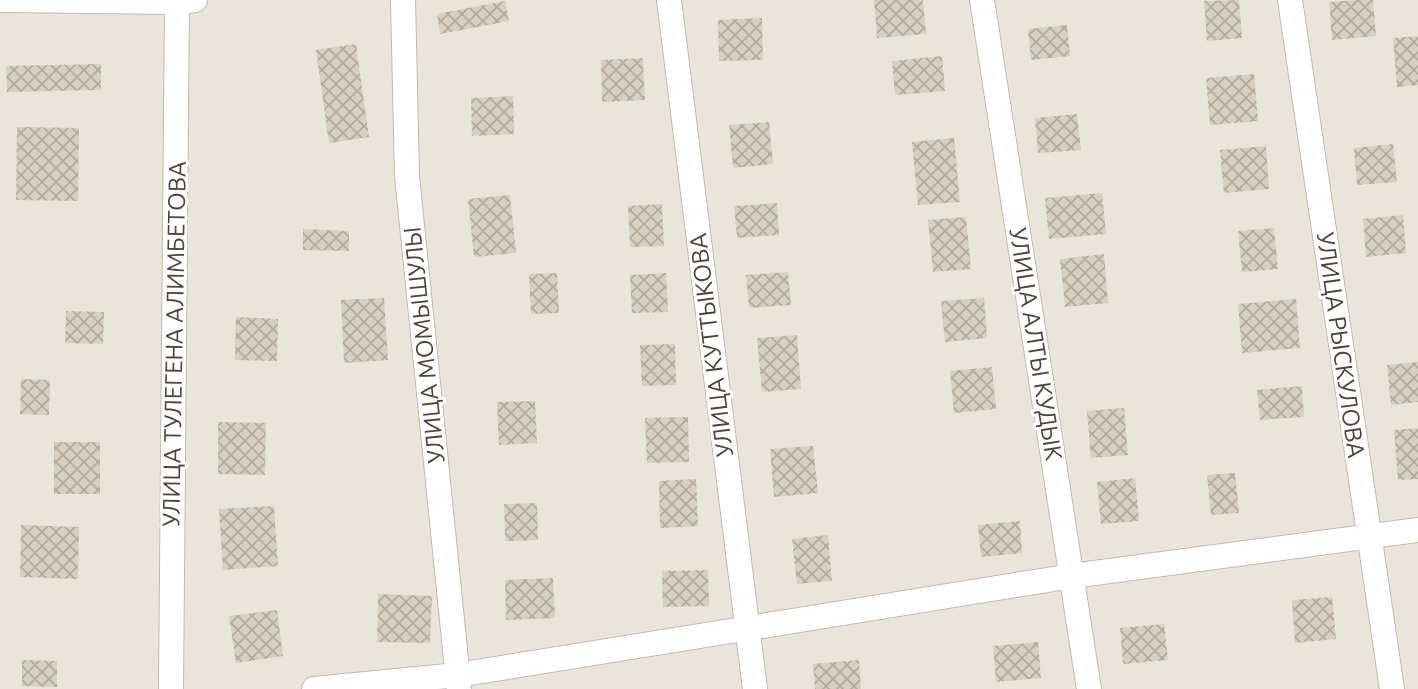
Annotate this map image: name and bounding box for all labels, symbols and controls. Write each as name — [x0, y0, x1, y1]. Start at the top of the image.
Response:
street label: УЛИЦА ТУЛЕГЕНА АЛИМБЕТОВА — [157, 161, 191, 527]
street label: УЛИЦА МОМЫШУЛЫ — [398, 226, 450, 464]
street label: УЛИЦА АЛТЫ КУДЫК — [1004, 226, 1068, 463]
street label: УЛИЦА КУТТЫКОВА — [684, 231, 738, 458]
street label: УЛИЦА РЫСКУЛОВА — [1312, 231, 1370, 460]

